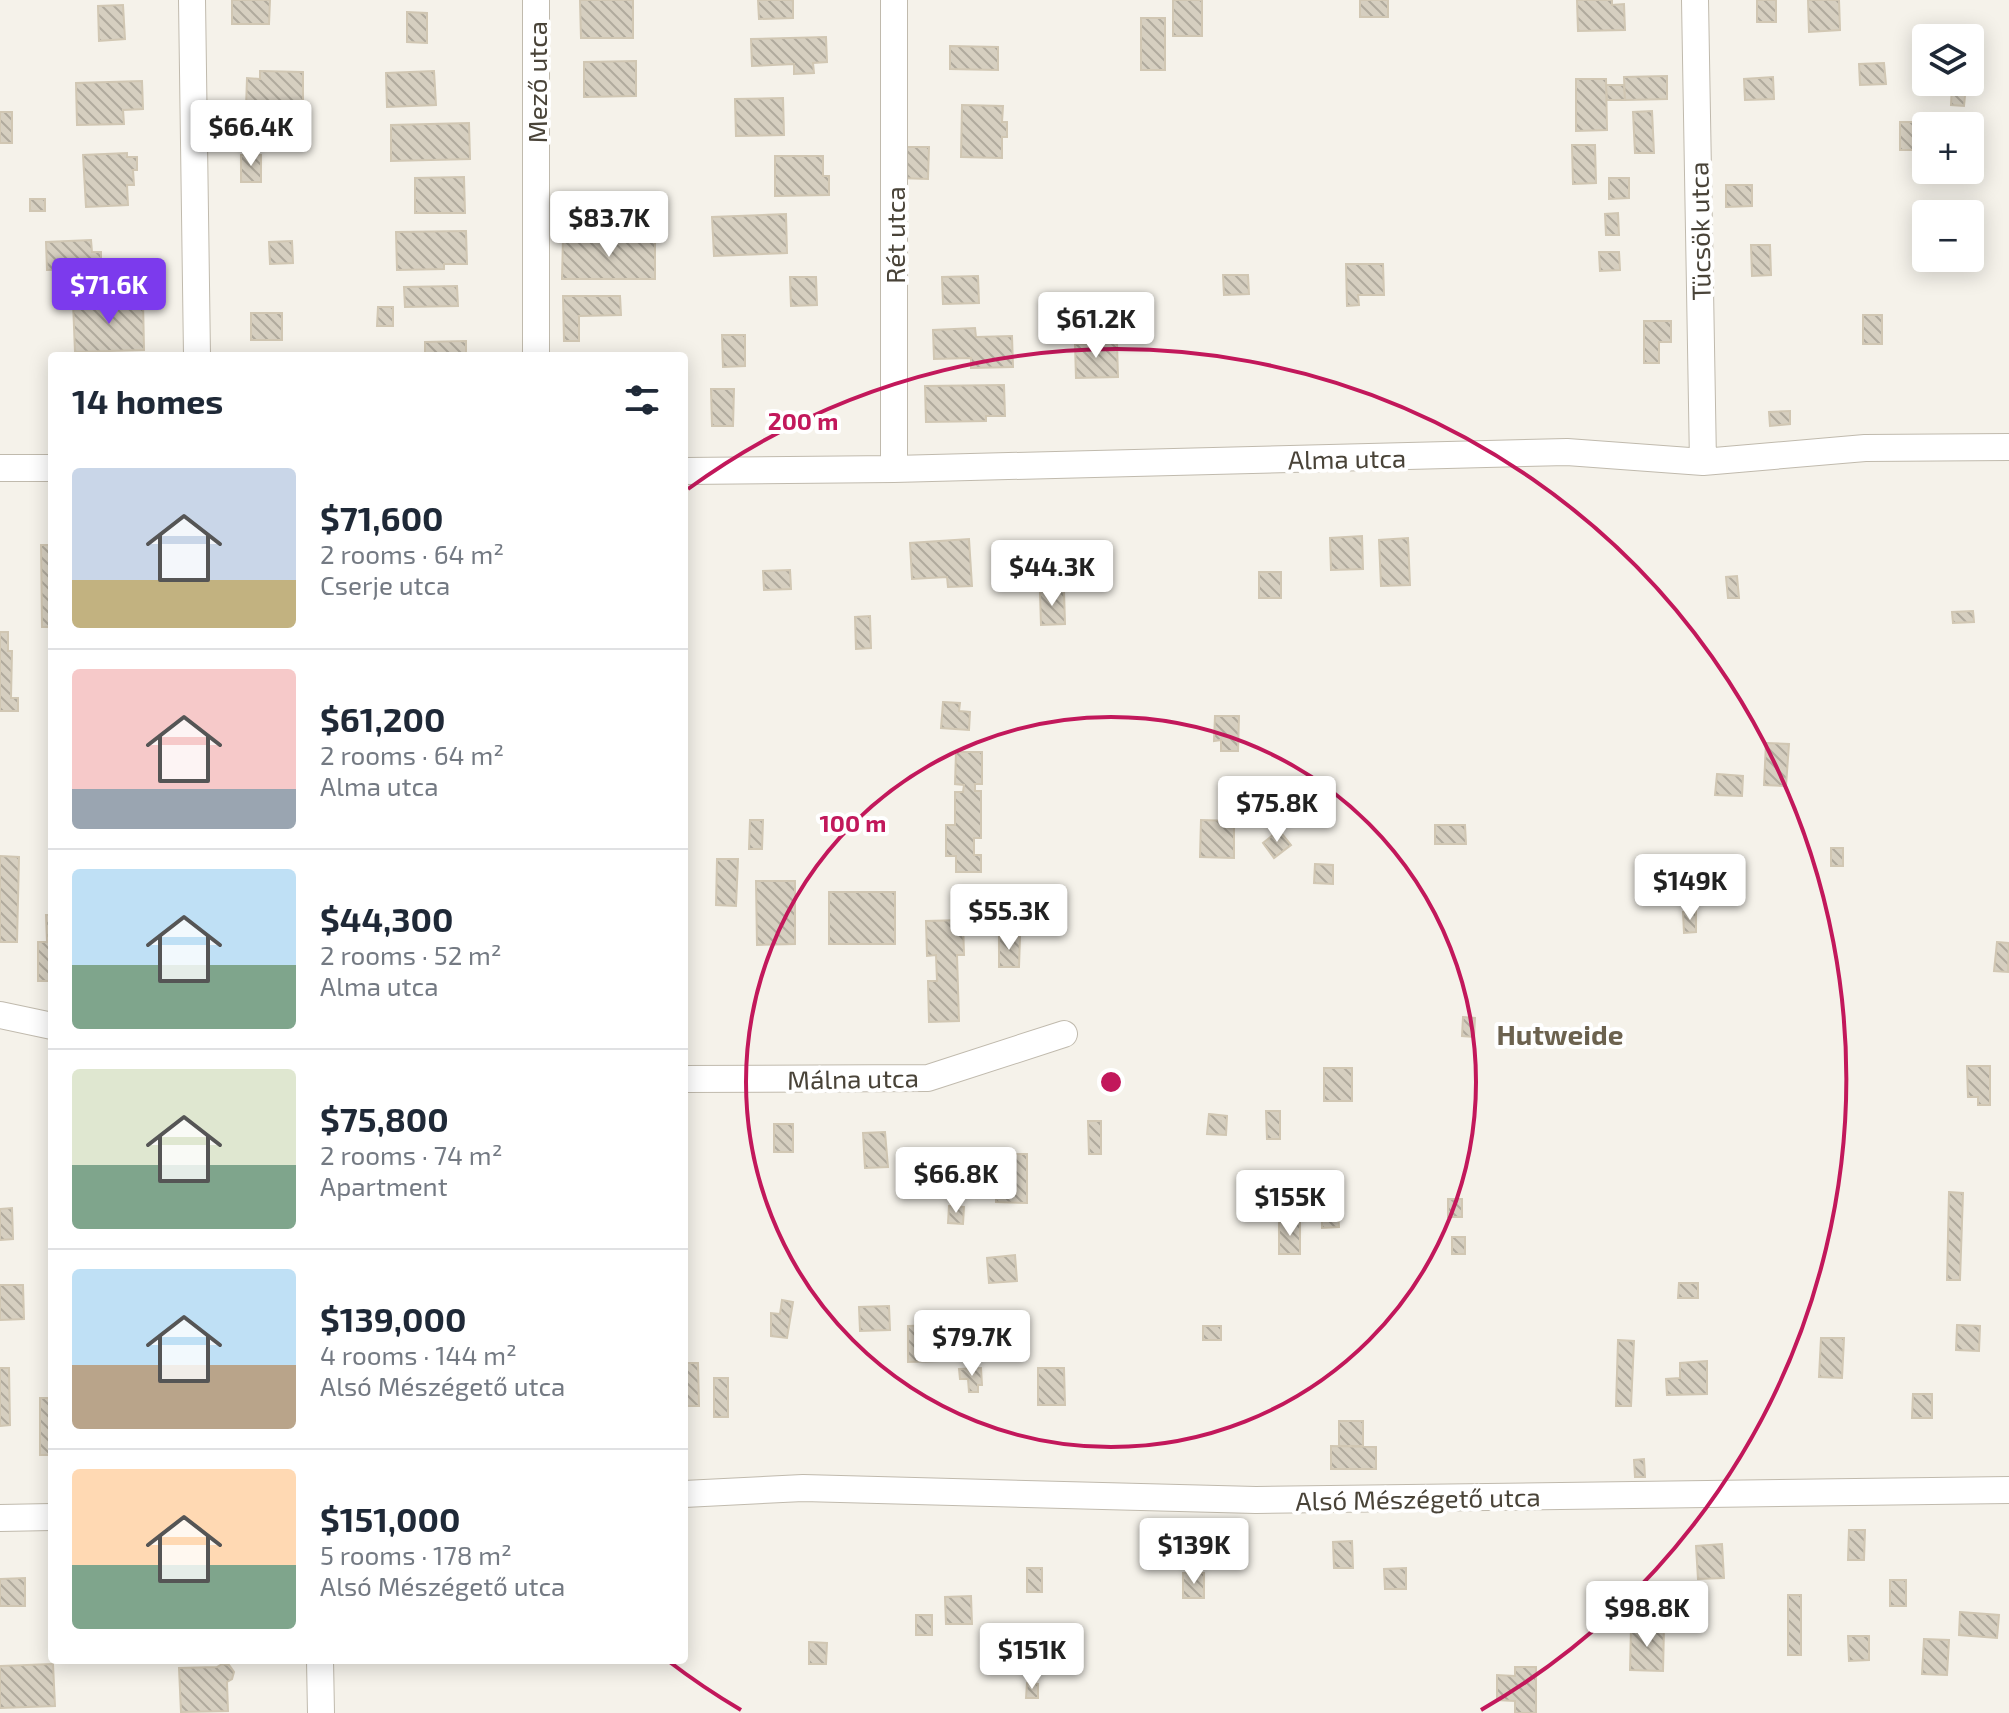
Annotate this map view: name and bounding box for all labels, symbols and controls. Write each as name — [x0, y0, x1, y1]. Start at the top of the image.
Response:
street label: Mező utca — [521, 21, 552, 143]
map controls — [1912, 24, 1984, 272]
button: layers — [1912, 24, 1984, 96]
pin: $66.4K — [186, 100, 316, 168]
text: $66.4K — [208, 110, 294, 141]
button: + — [1912, 112, 1984, 184]
street label: Tücsök utca — [1682, 161, 1716, 301]
street label: Rét utca — [879, 186, 910, 284]
pin: $83.7K — [544, 191, 674, 259]
button: − — [1912, 200, 1984, 272]
text: $83.7K — [568, 201, 650, 232]
pin: $71.6K — [44, 258, 174, 326]
text: $71.6K — [70, 268, 148, 299]
pin: $61.2K — [1031, 292, 1161, 360]
text: $61.2K — [1056, 302, 1136, 333]
icon: filters — [620, 378, 664, 422]
text: 14 homes — [72, 380, 223, 421]
text: 200 m — [768, 406, 838, 435]
street label: Alma utca — [1288, 441, 1406, 475]
text: $71,600 — [320, 497, 444, 538]
icon: home — [136, 500, 232, 596]
text: 2 rooms · 64 m² — [320, 538, 504, 569]
pin: $44.3K — [987, 540, 1117, 608]
text: $44.3K — [1009, 550, 1095, 581]
text: Cserje utca — [320, 569, 450, 600]
text: $61,200 — [320, 698, 445, 739]
icon: home — [136, 701, 232, 797]
text: 2 rooms · 64 m² — [320, 739, 504, 770]
text: Alma utca — [320, 770, 438, 801]
pin: $75.8K — [1212, 776, 1342, 844]
text: $75.8K — [1236, 786, 1318, 817]
text: 100 m — [820, 808, 886, 837]
pin: $149K — [1634, 854, 1746, 922]
text: $149K — [1653, 864, 1727, 895]
pin: $55.3K — [944, 884, 1074, 952]
text: $55.3K — [968, 894, 1050, 925]
text: $44,300 — [320, 898, 453, 939]
icon: home — [136, 901, 232, 997]
text: 2 rooms · 52 m² — [320, 939, 502, 970]
text: Alma utca — [320, 970, 438, 1001]
district label: Hutweide — [1496, 1017, 1624, 1051]
street label: Málna utca — [787, 1061, 919, 1095]
centre of rings — [1097, 1068, 1125, 1096]
text: $75,800 — [320, 1098, 449, 1139]
icon: home — [136, 1101, 232, 1197]
text: 2 rooms · 74 m² — [320, 1139, 502, 1170]
pin: $66.8K — [891, 1147, 1021, 1215]
text: $66.8K — [914, 1157, 998, 1188]
text: Apartment — [320, 1170, 448, 1201]
pin: $155K — [1234, 1170, 1346, 1238]
text: $155K — [1254, 1180, 1326, 1211]
text: $139,000 — [320, 1298, 466, 1339]
icon: home — [136, 1301, 232, 1397]
pin: $79.7K — [907, 1310, 1037, 1378]
text: $79.7K — [932, 1320, 1012, 1351]
text: 4 rooms · 144 m² — [320, 1339, 517, 1370]
text: Alsó Mészégető utca — [320, 1370, 565, 1401]
street label: Alsó Mészégető utca — [1295, 1480, 1541, 1516]
text: $151,000 — [320, 1498, 460, 1539]
icon: home — [136, 1501, 232, 1597]
pin: $139K — [1138, 1518, 1250, 1586]
text: $139K — [1158, 1528, 1230, 1559]
text: 5 rooms · 178 m² — [320, 1539, 512, 1570]
text: Alsó Mészégető utca — [320, 1570, 565, 1601]
pin: $98.8K — [1582, 1581, 1712, 1649]
text: $98.8K — [1604, 1591, 1690, 1622]
pin: $151K — [976, 1623, 1088, 1691]
text: $151K — [998, 1633, 1066, 1664]

